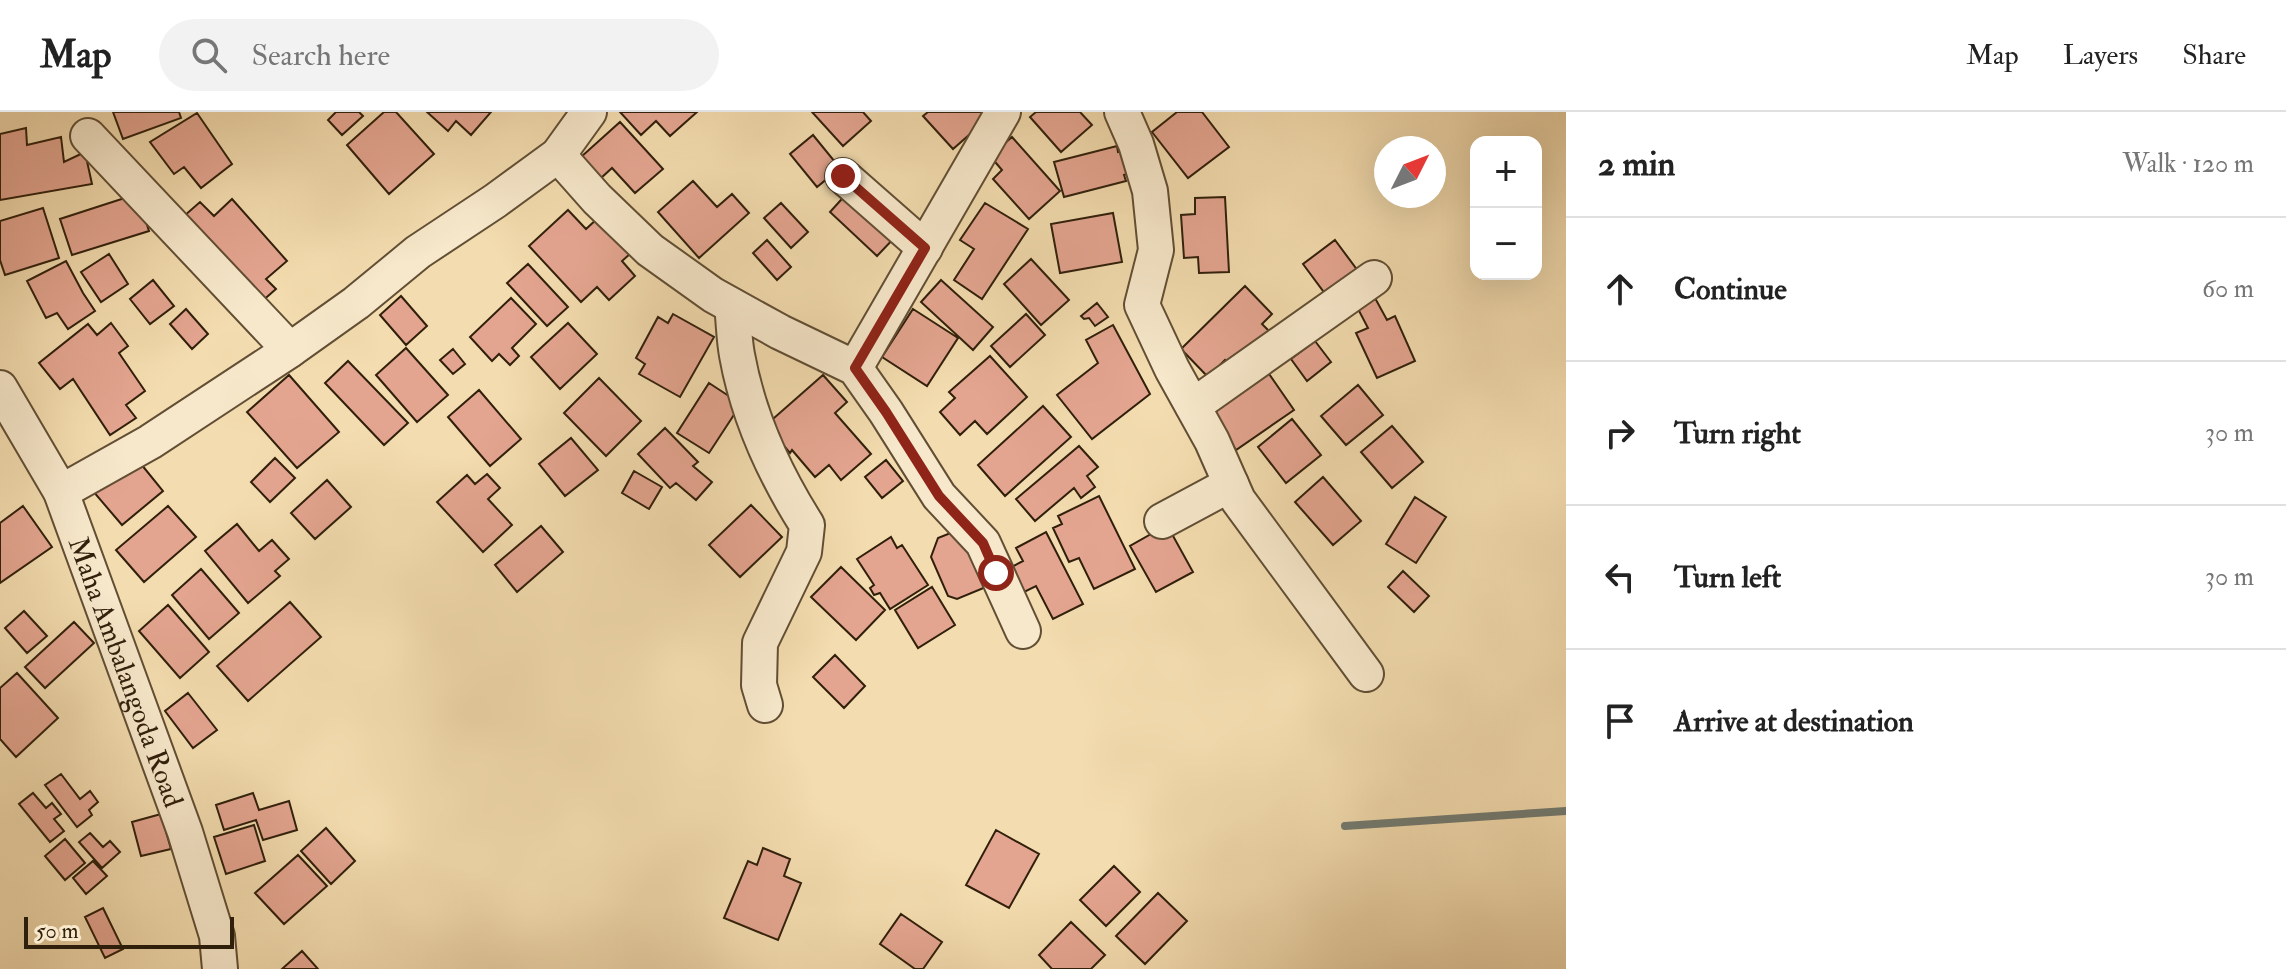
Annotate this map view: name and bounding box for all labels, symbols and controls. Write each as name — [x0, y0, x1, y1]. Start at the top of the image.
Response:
search box — [159, 19, 719, 91]
text: Map — [40, 31, 111, 79]
icon: search — [187, 33, 231, 77]
text: Search here — [251, 37, 390, 74]
text: Map — [1966, 38, 2019, 73]
text: Layers — [2063, 38, 2138, 73]
text: Share — [2182, 38, 2246, 73]
north arrow — [1374, 136, 1446, 208]
map controls — [1470, 136, 1542, 280]
button: + — [1470, 136, 1542, 208]
text: 2 min — [1598, 143, 1675, 186]
text: Walk · 120 m — [2123, 148, 2254, 180]
route end — [825, 158, 861, 194]
button: − — [1470, 208, 1542, 280]
icon: ahead — [1598, 267, 1642, 311]
text: Continue — [1674, 271, 1787, 308]
text: 60 m — [2202, 273, 2254, 305]
icon: right — [1598, 411, 1642, 455]
text: Turn right — [1674, 415, 1801, 452]
text: 30 m — [2205, 417, 2254, 449]
street label: Maha Ambalangoda Road — [60, 532, 191, 813]
route start — [978, 555, 1014, 591]
icon: left — [1598, 555, 1642, 599]
text: Turn left — [1674, 559, 1781, 596]
text: 30 m — [2205, 561, 2254, 593]
icon: arrive — [1598, 699, 1642, 743]
text: Arrive at destination — [1674, 703, 1914, 740]
scale bar — [24, 913, 234, 949]
text: 50 m — [36, 917, 78, 945]

